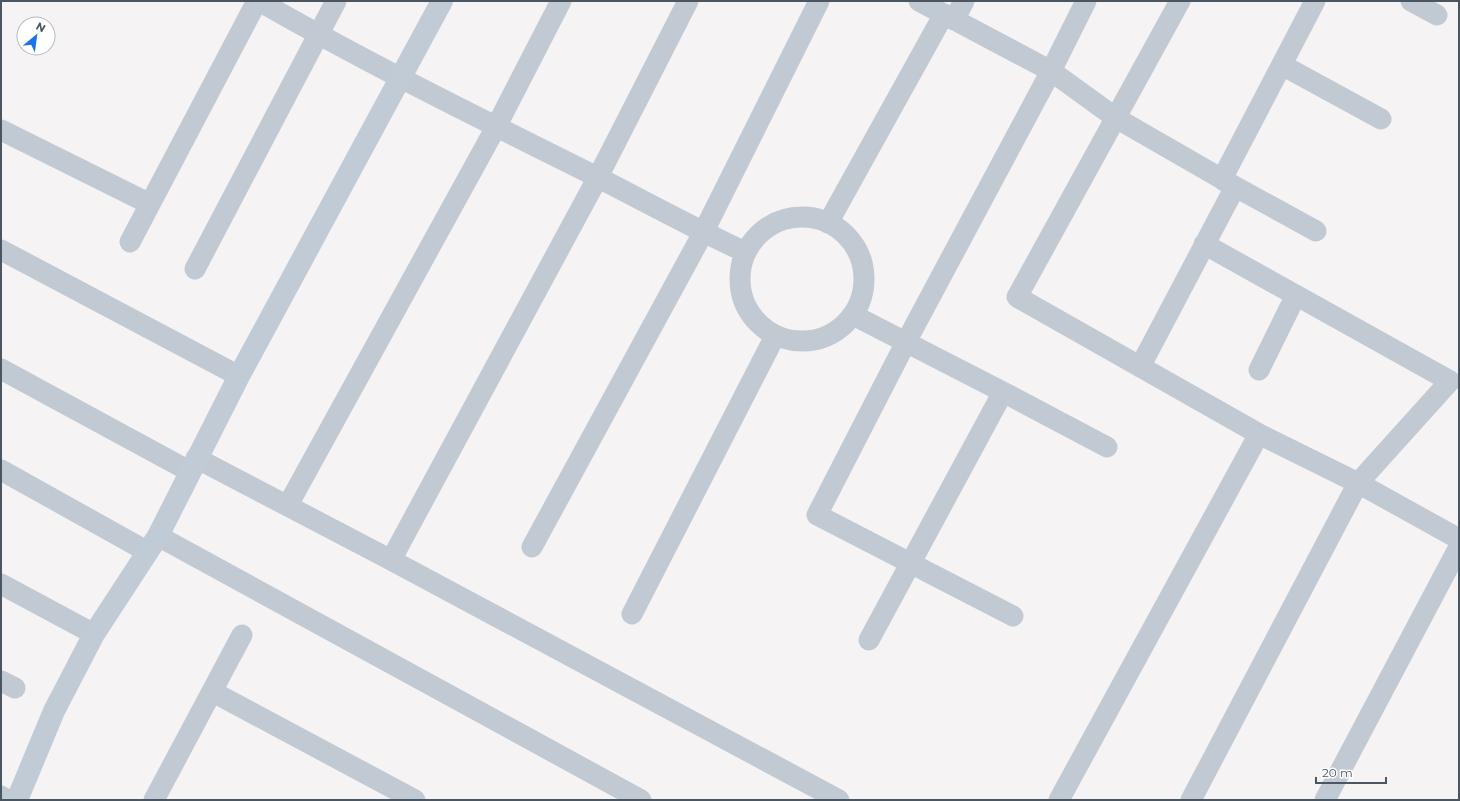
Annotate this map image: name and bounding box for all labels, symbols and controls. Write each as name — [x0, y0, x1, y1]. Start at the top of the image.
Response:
north arrow — [16, 16, 56, 56]
text: N — [34, 19, 48, 36]
scale bar — [1316, 759, 1386, 785]
text: 20 m — [1322, 765, 1353, 780]

